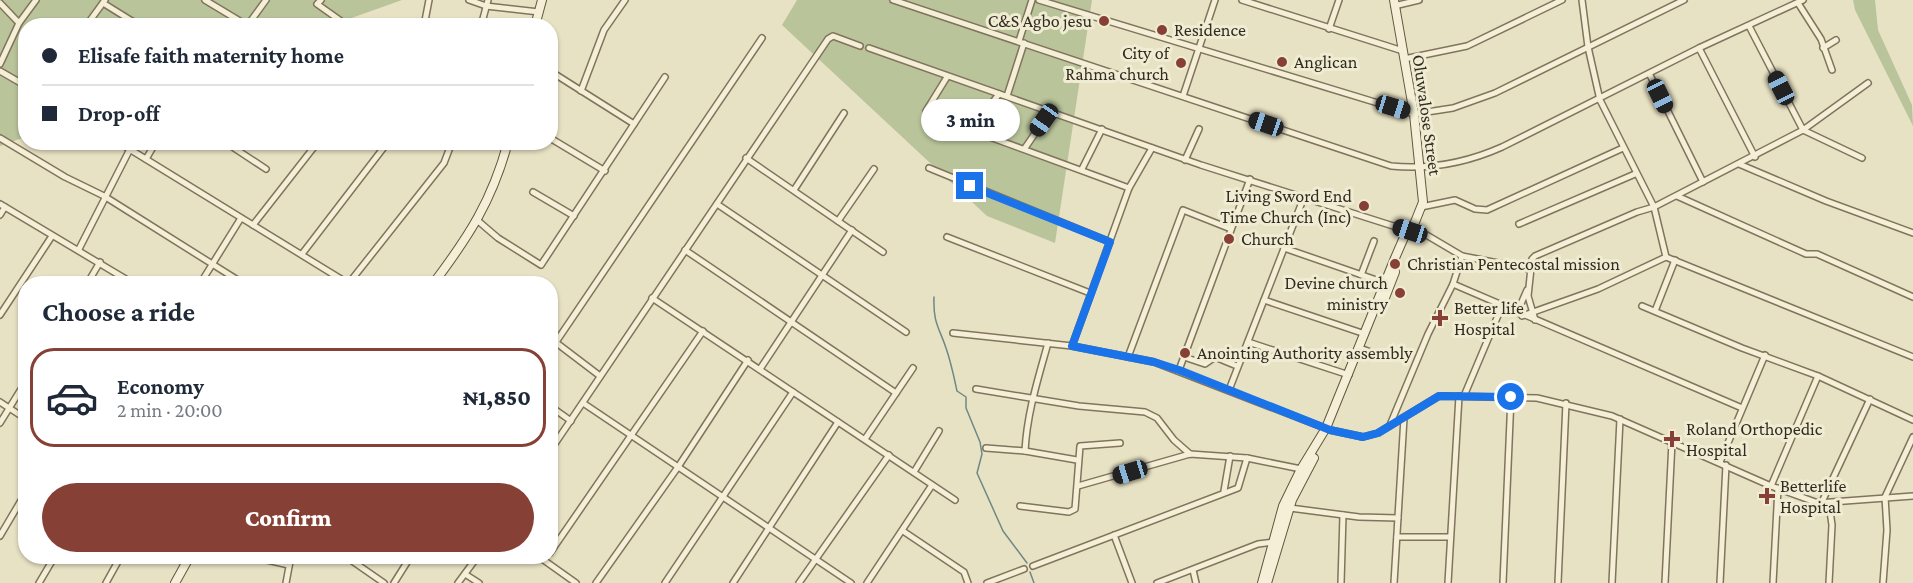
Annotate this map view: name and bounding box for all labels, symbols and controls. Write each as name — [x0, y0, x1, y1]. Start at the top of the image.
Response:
place label: C&S Agbo jesu — [988, 11, 1092, 32]
marker: C&S Agbo jesu — [1097, 14, 1111, 28]
place label: Residence — [1174, 20, 1246, 40]
marker: Residence — [1155, 23, 1169, 37]
text: Elisafe faith maternity home — [78, 43, 344, 68]
place label: City of Rahma church — [1065, 43, 1171, 84]
place label: Anglican — [1294, 52, 1358, 72]
street label: Oluwalose Street — [1409, 53, 1446, 178]
marker: Anglican — [1275, 55, 1289, 69]
marker: City of Rahma church — [1174, 56, 1188, 70]
car — [1765, 68, 1797, 108]
car — [1644, 76, 1676, 116]
car — [1373, 93, 1413, 121]
callout: 3 min — [920, 99, 1020, 141]
car — [1026, 100, 1062, 140]
text: Drop-off — [78, 101, 160, 126]
text: 3 min — [946, 109, 995, 131]
car — [1246, 110, 1286, 138]
route end — [956, 172, 983, 199]
place label: Living Sword End Time Church (Inc) — [1220, 186, 1353, 228]
marker: Living Sword End Time Church (Inc) — [1357, 199, 1371, 213]
car — [1390, 217, 1430, 245]
place label: Church — [1241, 229, 1294, 249]
marker: Church — [1222, 232, 1236, 246]
place label: Christian Pentecostal mission — [1407, 254, 1620, 274]
marker: Christian Pentecostal mission — [1388, 257, 1402, 271]
place label: Devine church ministry — [1284, 273, 1389, 314]
marker: Devine church ministry — [1393, 286, 1407, 300]
text: Choose a ride — [42, 297, 195, 327]
place label: Better life Hospital — [1454, 298, 1524, 339]
marker: Better life Hospital — [1431, 309, 1449, 327]
place label: Anointing Authority assembly — [1197, 343, 1413, 363]
marker: Anointing Authority assembly — [1178, 346, 1192, 360]
icon: car — [45, 371, 99, 425]
text: Economy — [117, 374, 204, 399]
route start — [1497, 383, 1524, 410]
text: ₦1,850 — [463, 385, 531, 410]
text: 2 min · 20:00 — [117, 399, 223, 421]
place label: Roland Orthopedic Hospital — [1686, 419, 1823, 460]
marker: Roland Orthopedic Hospital — [1663, 430, 1681, 448]
car — [1110, 458, 1150, 486]
place label: Betterlife Hospital — [1780, 476, 1846, 517]
button: Confirm — [42, 483, 534, 552]
marker: Betterlife Hospital — [1758, 487, 1776, 505]

